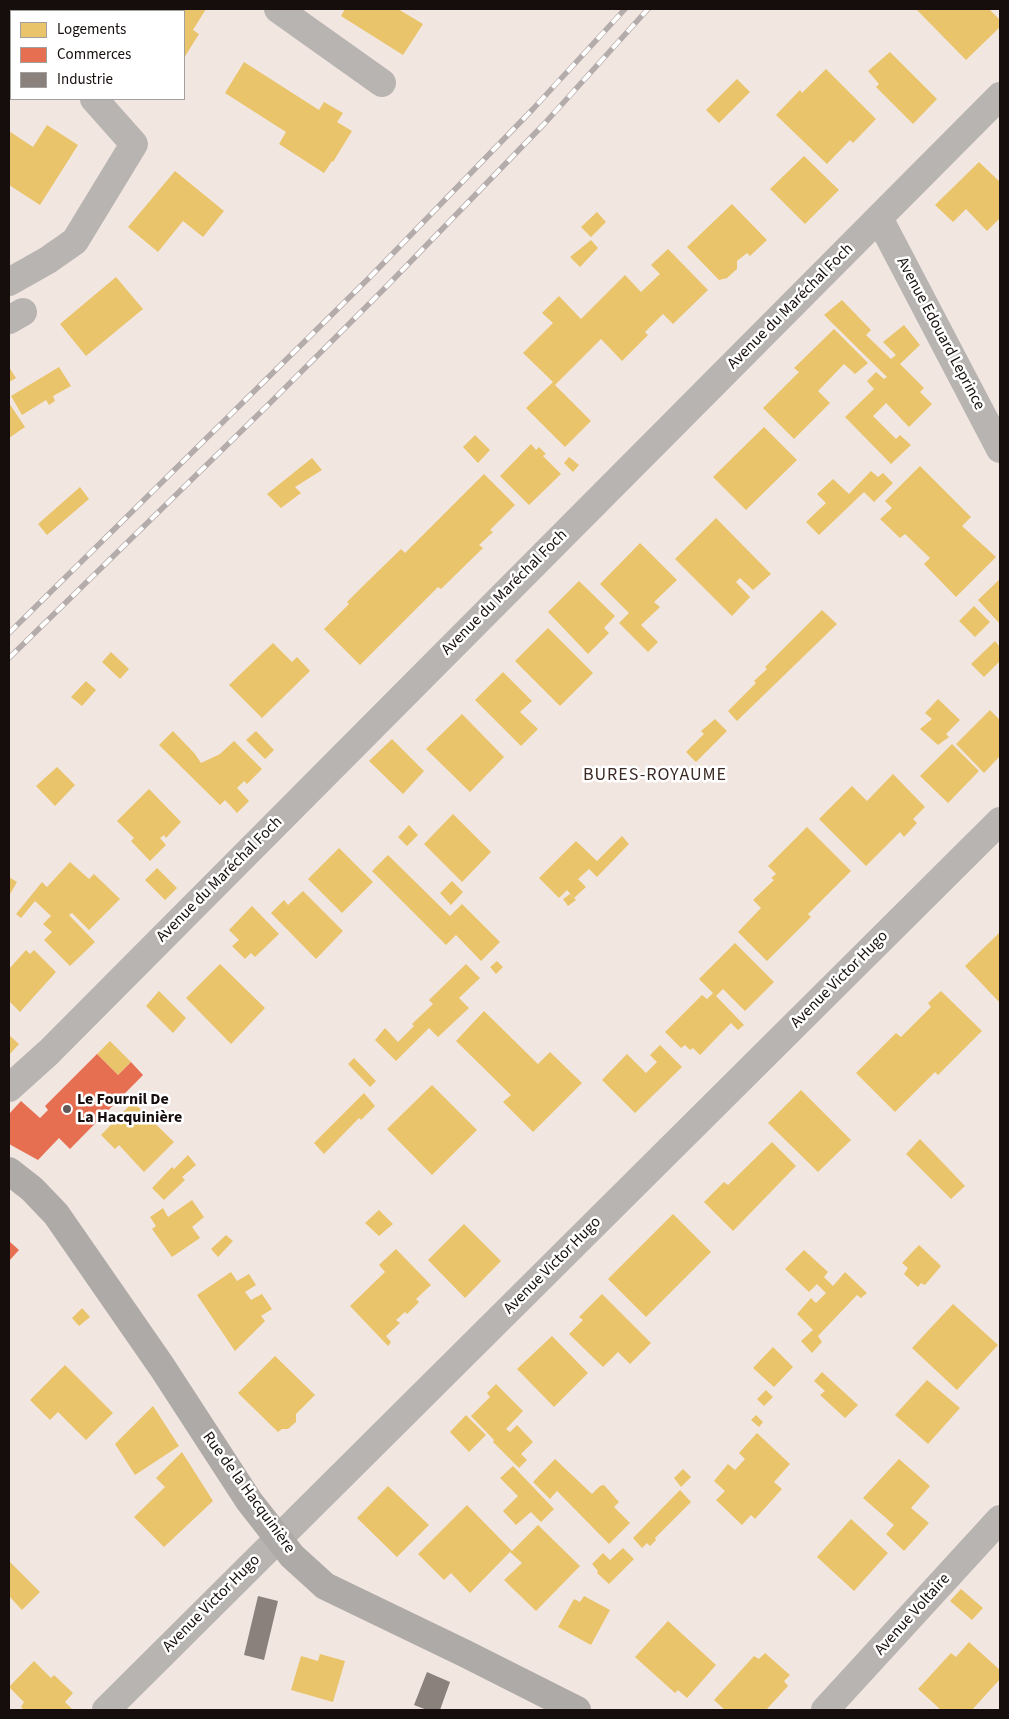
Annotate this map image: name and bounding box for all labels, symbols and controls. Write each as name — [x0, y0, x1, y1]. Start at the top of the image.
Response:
legend — [10, 10, 185, 100]
text: Logements — [57, 19, 126, 40]
text: Commerces — [57, 44, 131, 65]
text: Industrie — [57, 69, 113, 90]
street label: Avenue du Maréchal Foch — [724, 240, 858, 374]
street label: Avenue Edouard Leprince — [892, 254, 988, 414]
street label: Avenue du Maréchal Foch — [438, 526, 572, 660]
district label: BURES-ROYAUME — [581, 765, 729, 787]
street label: Avenue du Maréchal Foch — [153, 813, 287, 947]
street label: Avenue Victor Hugo — [787, 927, 893, 1033]
place label: Le Fournil De La Hacquinière — [77, 1090, 182, 1128]
marker: Le Fournil De La Hacquinière — [61, 1103, 73, 1115]
street label: Avenue Victor Hugo — [500, 1213, 606, 1319]
street label: Rue de la Hacquinière — [198, 1429, 298, 1557]
street label: Avenue Victor Hugo — [159, 1551, 265, 1657]
street label: Avenue Voltaire — [871, 1570, 955, 1660]

